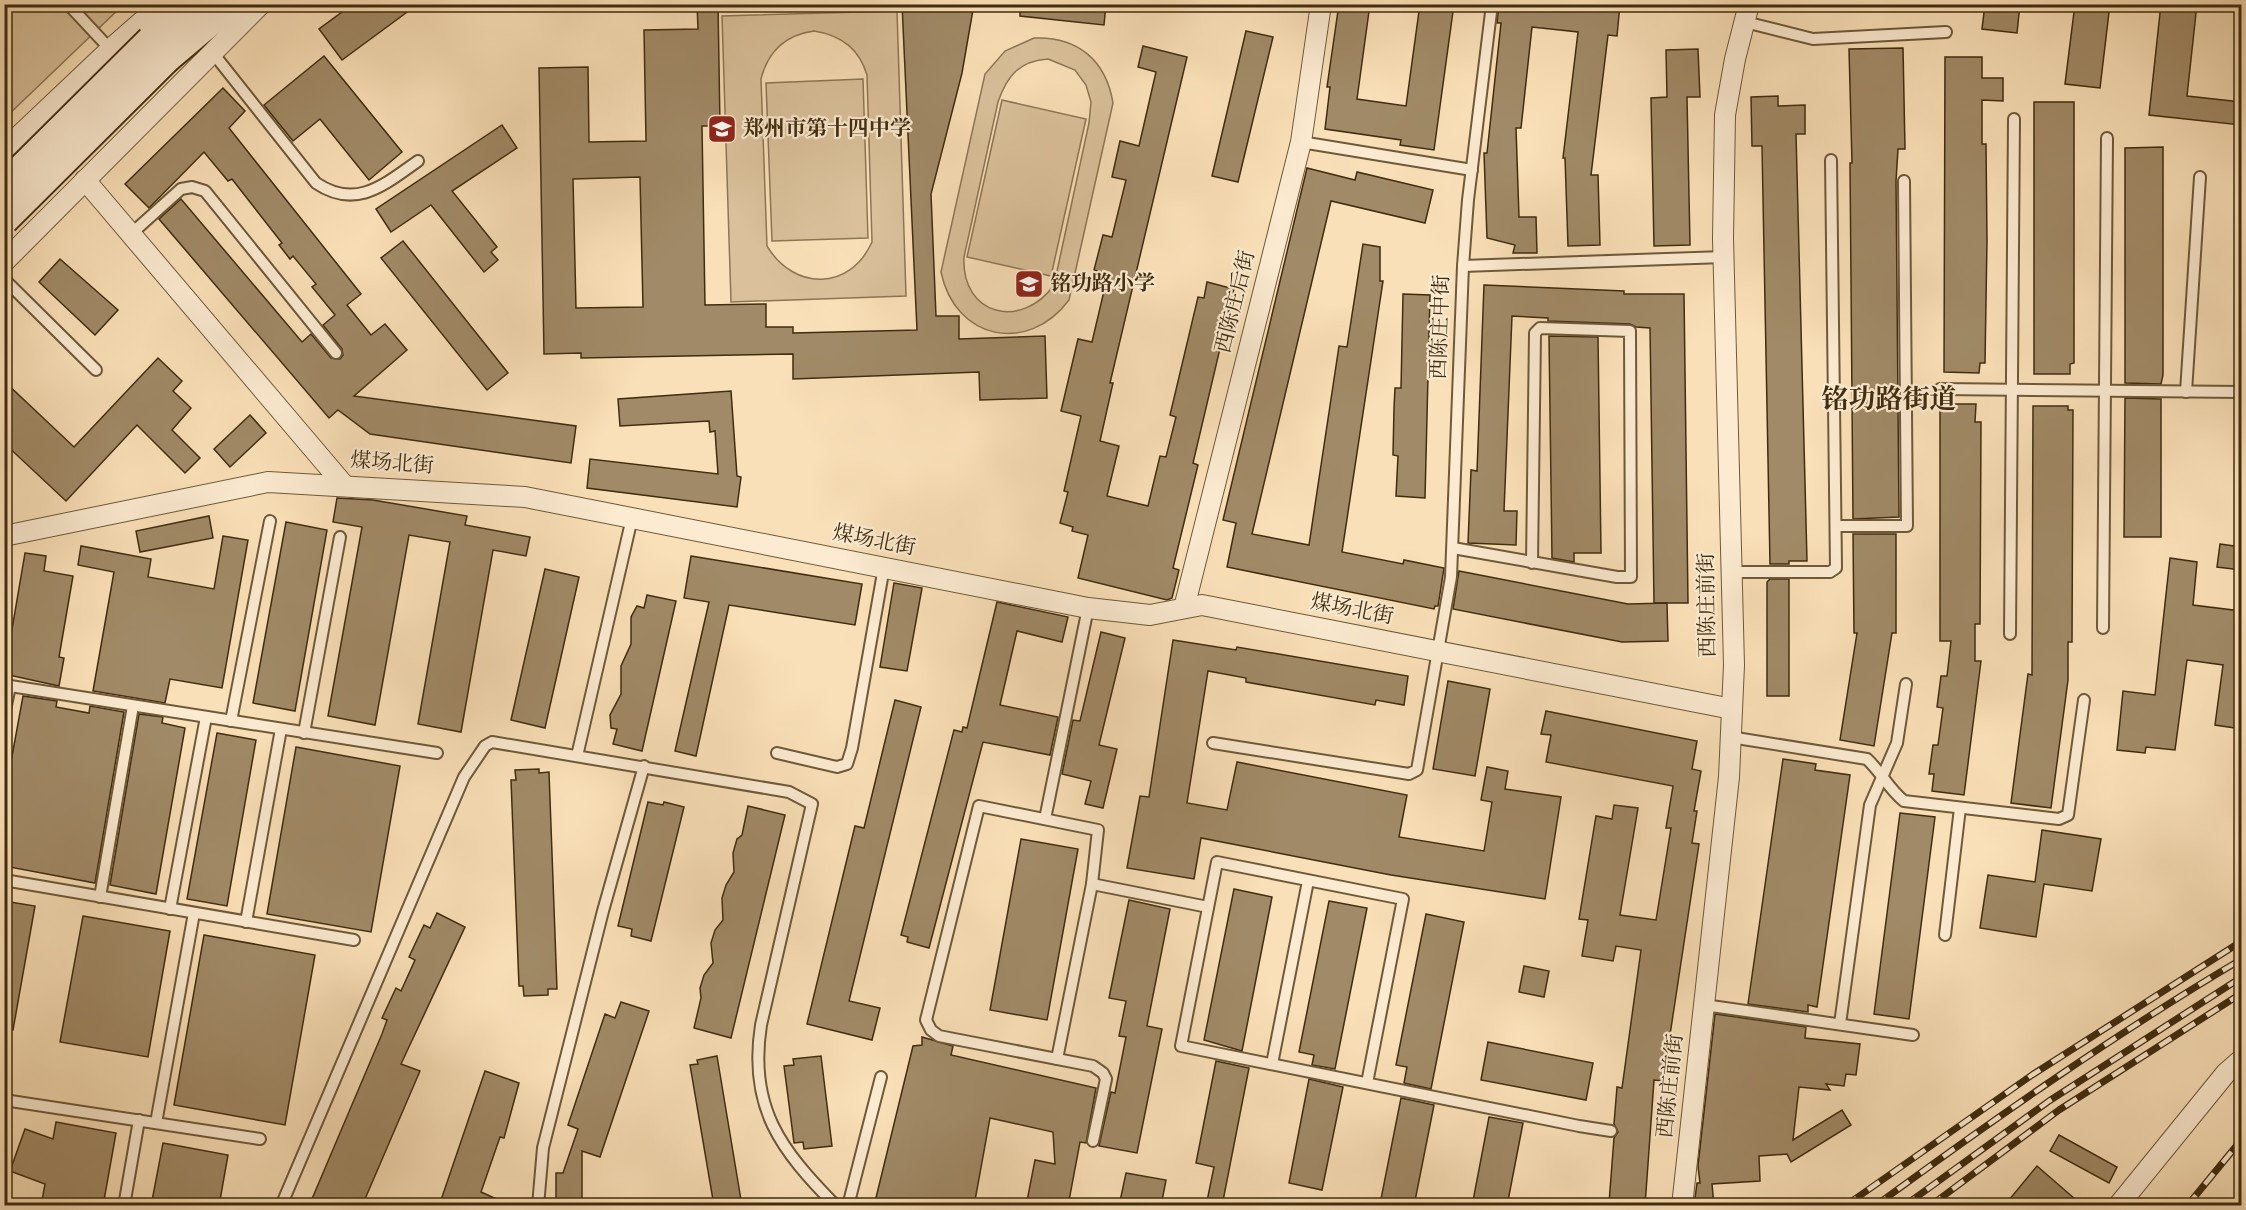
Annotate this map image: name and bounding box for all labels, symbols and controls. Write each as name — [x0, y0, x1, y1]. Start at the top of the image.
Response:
school or university icon: 郑州市第十四中学 — [706, 113, 738, 145]
place label: 郑州市第十四中学 — [743, 115, 911, 144]
street label: 西陈庄后街 — [1209, 248, 1263, 356]
school or university icon: 铭功路小学 — [1013, 268, 1045, 300]
place label: 铭功路小学 — [1050, 270, 1155, 299]
street label: 西陈庄中街 — [1425, 274, 1457, 380]
district label: 铭功路街道 — [1822, 382, 1957, 420]
street label: 煤场北街 — [349, 447, 435, 481]
street label: 煤场北街 — [830, 519, 918, 563]
street label: 西陈庄前街 — [1693, 552, 1723, 658]
street label: 煤场北街 — [1308, 588, 1396, 632]
street label: 西陈庄前街 — [1651, 1032, 1691, 1140]

